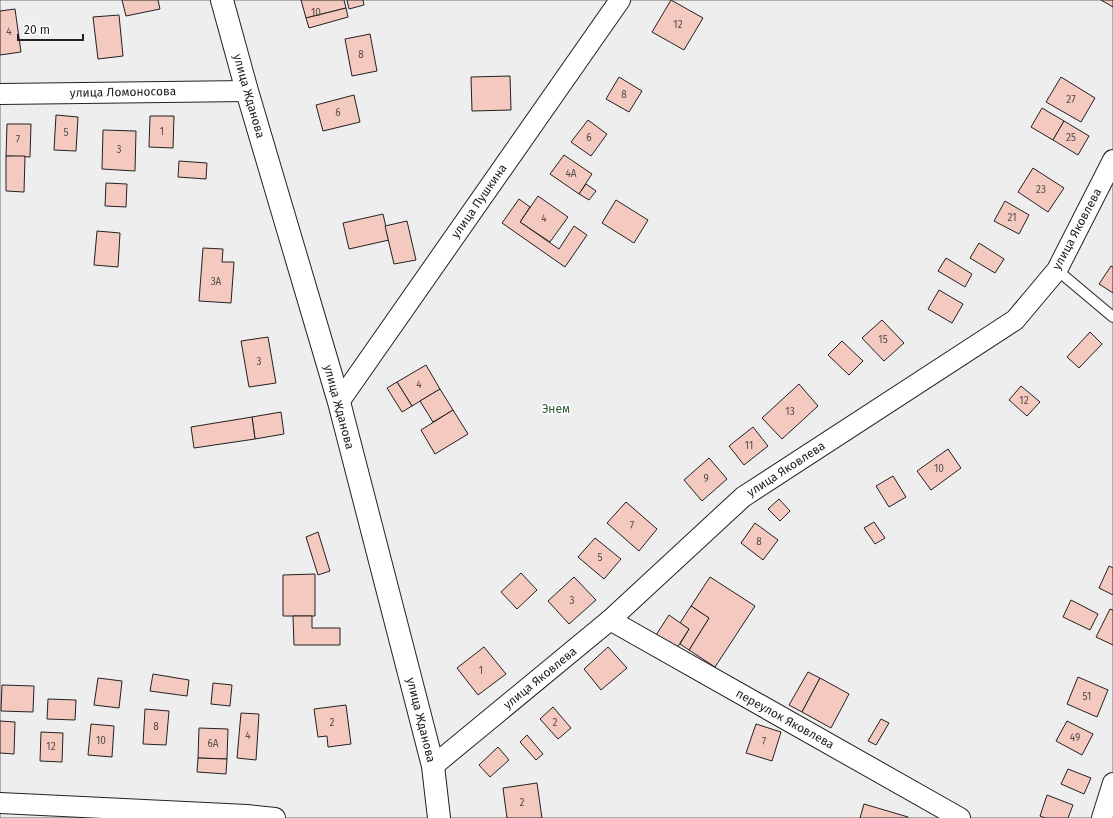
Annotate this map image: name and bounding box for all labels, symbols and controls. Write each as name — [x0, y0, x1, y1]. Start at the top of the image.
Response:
house number: 10 — [311, 7, 321, 19]
scale bar — [18, 16, 83, 42]
house number: 12 — [673, 19, 683, 31]
text: 20 m — [24, 23, 50, 37]
house number: 4 — [6, 26, 12, 38]
house number: 8 — [358, 49, 364, 61]
street label: улица Жданова — [230, 52, 268, 140]
street label: улица Ломоносова — [70, 84, 176, 100]
house number: 8 — [621, 89, 627, 101]
house number: 27 — [1066, 94, 1076, 106]
house number: 6 — [335, 107, 341, 119]
house number: 1 — [160, 126, 164, 138]
house number: 5 — [63, 127, 69, 139]
house number: 6 — [586, 132, 592, 144]
house number: 25 — [1066, 132, 1076, 144]
house number: 7 — [16, 134, 21, 146]
house number: 3 — [117, 144, 122, 156]
street label: улица Пушкина — [448, 161, 510, 241]
house number: 4А — [565, 168, 577, 180]
house number: 23 — [1036, 184, 1046, 196]
street label: улица Яковлева — [1050, 186, 1104, 272]
house number: 21 — [1007, 212, 1017, 224]
house number: 4 — [541, 213, 547, 225]
house number: 3А — [211, 276, 222, 288]
house number: 15 — [878, 334, 888, 346]
house number: 3 — [257, 356, 262, 368]
street label: улица Жданова — [321, 363, 357, 451]
house number: 4 — [416, 379, 422, 391]
house number: 12 — [1019, 395, 1029, 407]
park label: Энем — [542, 402, 570, 416]
house number: 13 — [785, 406, 795, 418]
street label: улица Яковлева — [744, 439, 828, 499]
house number: 11 — [745, 440, 753, 452]
house number: 10 — [934, 463, 944, 475]
house number: 9 — [703, 473, 709, 485]
house number: 7 — [630, 520, 635, 532]
house number: 8 — [756, 536, 762, 548]
house number: 5 — [597, 552, 603, 564]
house number: 3 — [570, 595, 575, 607]
street label: улица Яковлева — [501, 644, 579, 712]
house number: 1 — [479, 665, 483, 677]
street label: улица Жданова — [404, 676, 438, 764]
street label: переулок Яковлева — [733, 686, 837, 752]
house number: 51 — [1083, 691, 1091, 703]
house number: 2 — [330, 717, 335, 729]
house number: 2 — [553, 717, 558, 729]
house number: 8 — [153, 721, 159, 733]
house number: 4 — [245, 730, 251, 742]
house number: 49 — [1070, 732, 1080, 744]
house number: 10 — [96, 735, 106, 747]
house number: 7 — [762, 736, 767, 748]
house number: 6А — [207, 738, 219, 750]
house number: 12 — [46, 741, 56, 753]
house number: 2 — [520, 797, 525, 809]

